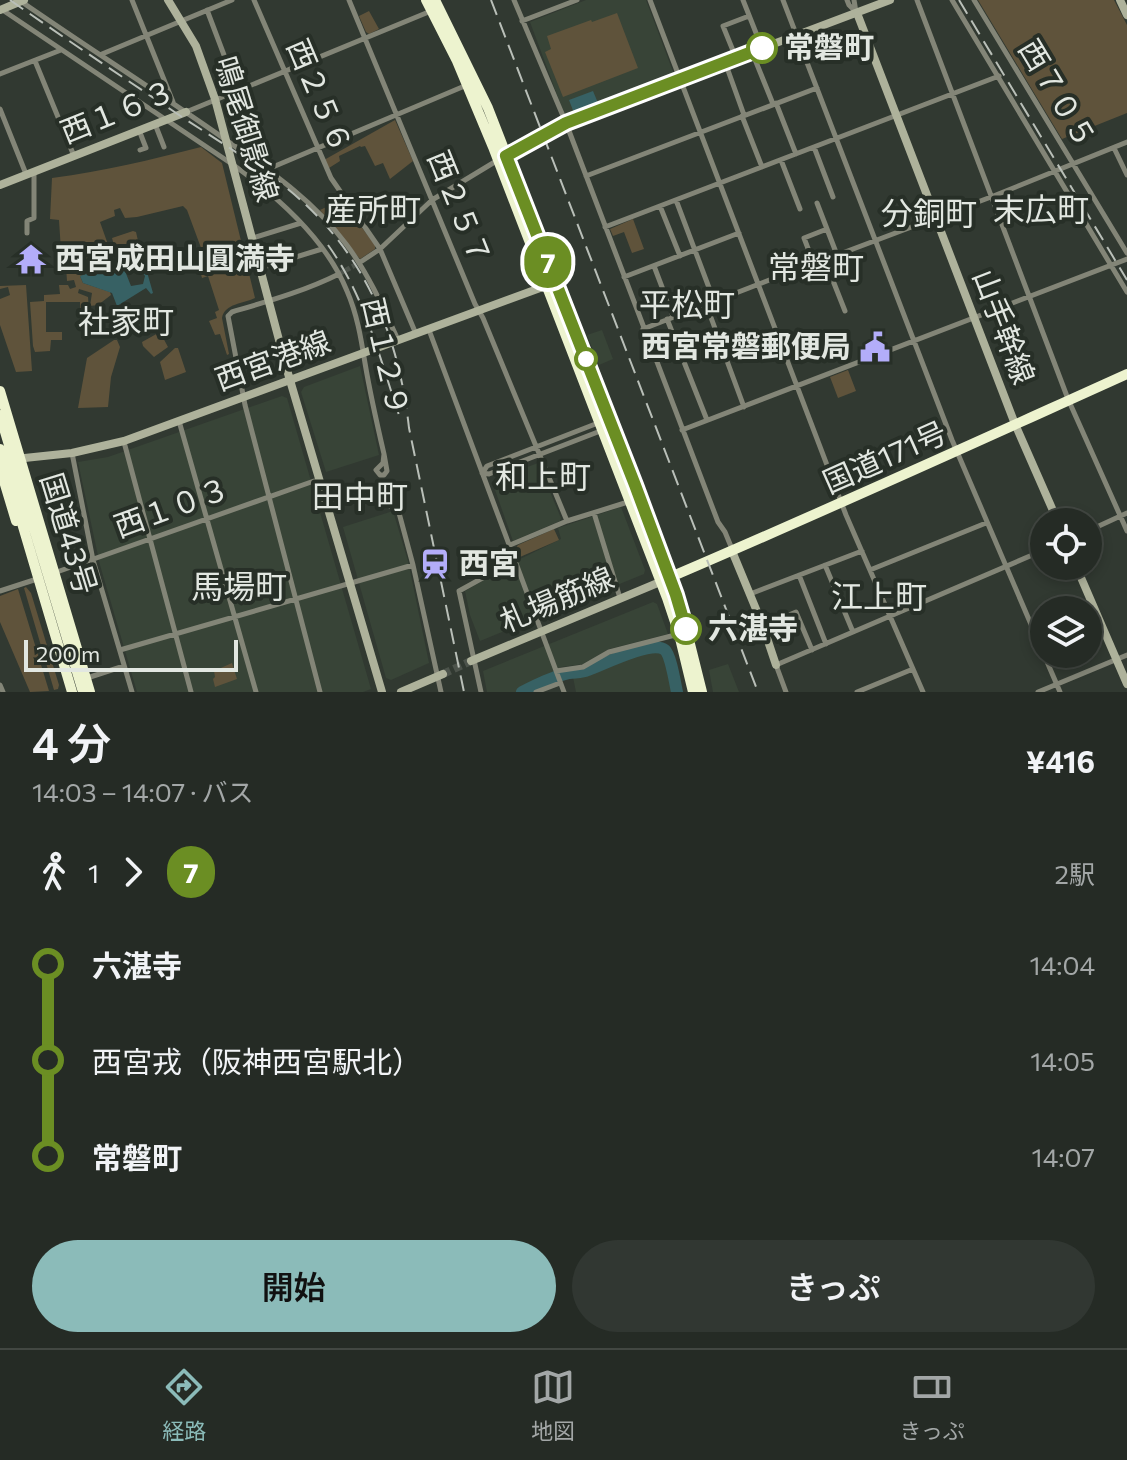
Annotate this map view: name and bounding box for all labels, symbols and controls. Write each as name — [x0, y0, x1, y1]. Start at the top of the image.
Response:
place label: 常磐町 — [784, 27, 874, 64]
street label: 西７０５ — [1012, 32, 1106, 154]
street label: 西２５６ — [281, 33, 362, 157]
marker: 常磐町 — [747, 33, 777, 63]
street label: 鳴尾御影線 — [209, 51, 288, 205]
street label: 西１６３ — [55, 70, 180, 149]
street label: 西２５７ — [422, 145, 501, 270]
district label: 産所町 — [325, 188, 421, 228]
district label: 末広町 — [993, 188, 1089, 228]
district label: 分銅町 — [881, 192, 977, 232]
line badge: 7 — [522, 236, 574, 288]
place label: 西宮成田山圓満寺 — [55, 238, 295, 275]
temple icon: 西宮成田山圓満寺 — [14, 242, 48, 276]
text: 7 — [540, 245, 556, 279]
district label: 常磐町 — [768, 246, 864, 286]
street label: 山手幹線 — [967, 263, 1044, 389]
district label: 平松町 — [639, 283, 735, 323]
street label: 西１２９ — [356, 294, 419, 419]
district label: 社家町 — [78, 300, 174, 340]
street label: 西宮港線 — [209, 321, 335, 397]
place label: 西宮常磐郵便局 — [641, 326, 851, 363]
public building icon: 西宮常磐郵便局 — [858, 330, 892, 364]
unlabelled marker — [575, 348, 597, 370]
street label: 国道171号 — [816, 412, 952, 499]
district label: 和上町 — [495, 455, 591, 495]
street label: 国道43号 — [34, 468, 106, 599]
street label: 西１０３ — [108, 468, 234, 544]
district label: 田中町 — [312, 475, 408, 515]
map controls — [1030, 508, 1102, 668]
button: locate — [1030, 508, 1102, 580]
place label: 西宮 — [459, 543, 519, 580]
station icon: 西宮 — [418, 547, 452, 581]
street label: 札場筋線 — [494, 557, 618, 638]
district label: 馬場町 — [191, 565, 287, 605]
district label: 江上町 — [831, 575, 927, 615]
button: layers — [1030, 596, 1102, 668]
place label: 六湛寺 — [708, 608, 798, 645]
marker: 六湛寺 — [671, 614, 701, 644]
scale bar — [24, 636, 238, 672]
text: 200 m — [36, 640, 100, 667]
text: 4 分 — [32, 715, 111, 769]
text: ¥416 — [1026, 742, 1095, 779]
text: 14:03 – 14:07 · バス — [32, 776, 253, 807]
icon: walk — [32, 850, 76, 894]
icon: forward — [111, 850, 155, 894]
text: 7 — [183, 855, 199, 889]
text: 1 — [88, 857, 99, 888]
text: 2駅 — [1055, 858, 1095, 889]
text: 六湛寺 — [92, 946, 182, 983]
text: 14:04 — [1030, 949, 1095, 980]
text: 西宮戎（阪神西宮駅北） — [92, 1042, 422, 1079]
text: 14:05 — [1030, 1045, 1095, 1076]
text: 常磐町 — [92, 1138, 182, 1175]
text: 14:07 — [1032, 1141, 1095, 1172]
button: 開始 — [32, 1240, 556, 1332]
button: きっぷ — [572, 1240, 1095, 1332]
tab: 経路 — [162, 1365, 206, 1445]
tab: 地図 — [531, 1365, 575, 1445]
tab: きっぷ — [900, 1365, 965, 1445]

